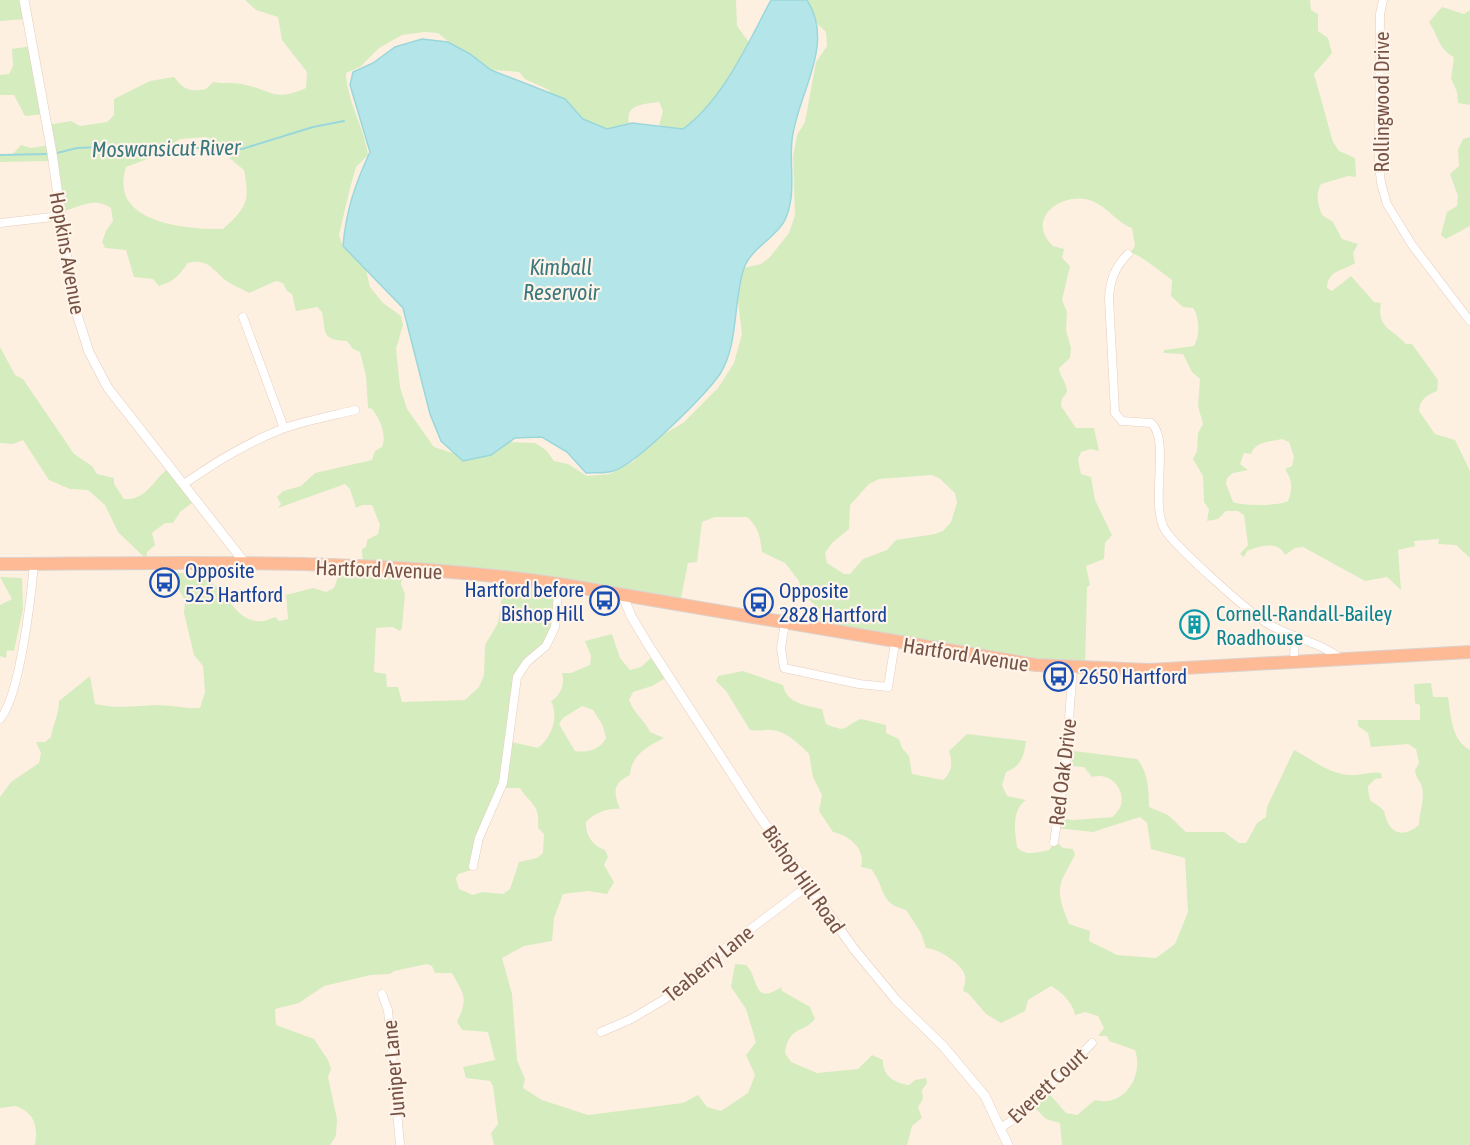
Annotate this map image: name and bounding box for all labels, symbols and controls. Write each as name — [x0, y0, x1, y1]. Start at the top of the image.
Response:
street label: Rollingwood Drive — [1369, 31, 1393, 173]
water label: Moswansicut River — [91, 134, 242, 162]
street label: Hopkins Avenue — [45, 190, 91, 316]
water label: Kimball Reservoir — [523, 254, 600, 305]
street label: Hartford Avenue — [315, 555, 443, 583]
place label: Opposite 525 Hartford — [185, 558, 283, 606]
bus stop icon: Opposite 525 Hartford — [148, 566, 180, 598]
place label: Hartford before Bishop Hill — [464, 577, 584, 625]
place label: Opposite 2828 Hartford — [779, 578, 887, 626]
bus stop icon: Hartford before Bishop Hill — [589, 585, 621, 617]
bus stop icon: Opposite 2828 Hartford — [742, 586, 774, 618]
place label: Cornell-Randall-Bailey Roadhouse — [1216, 601, 1392, 649]
building icon: Cornell-Randall-Bailey Roadhouse — [1179, 609, 1211, 641]
street label: Hartford Avenue — [901, 632, 1031, 676]
bus stop icon: 2650 Hartford — [1042, 660, 1074, 692]
place label: 2650 Hartford — [1079, 664, 1187, 688]
street label: Red Oak Drive — [1044, 717, 1080, 827]
street label: Bishop Hill Road — [758, 820, 850, 938]
street label: Teaberry Lane — [658, 920, 758, 1006]
street label: Juniper Lane — [377, 1019, 409, 1119]
street label: Everett Court — [1003, 1042, 1091, 1128]

